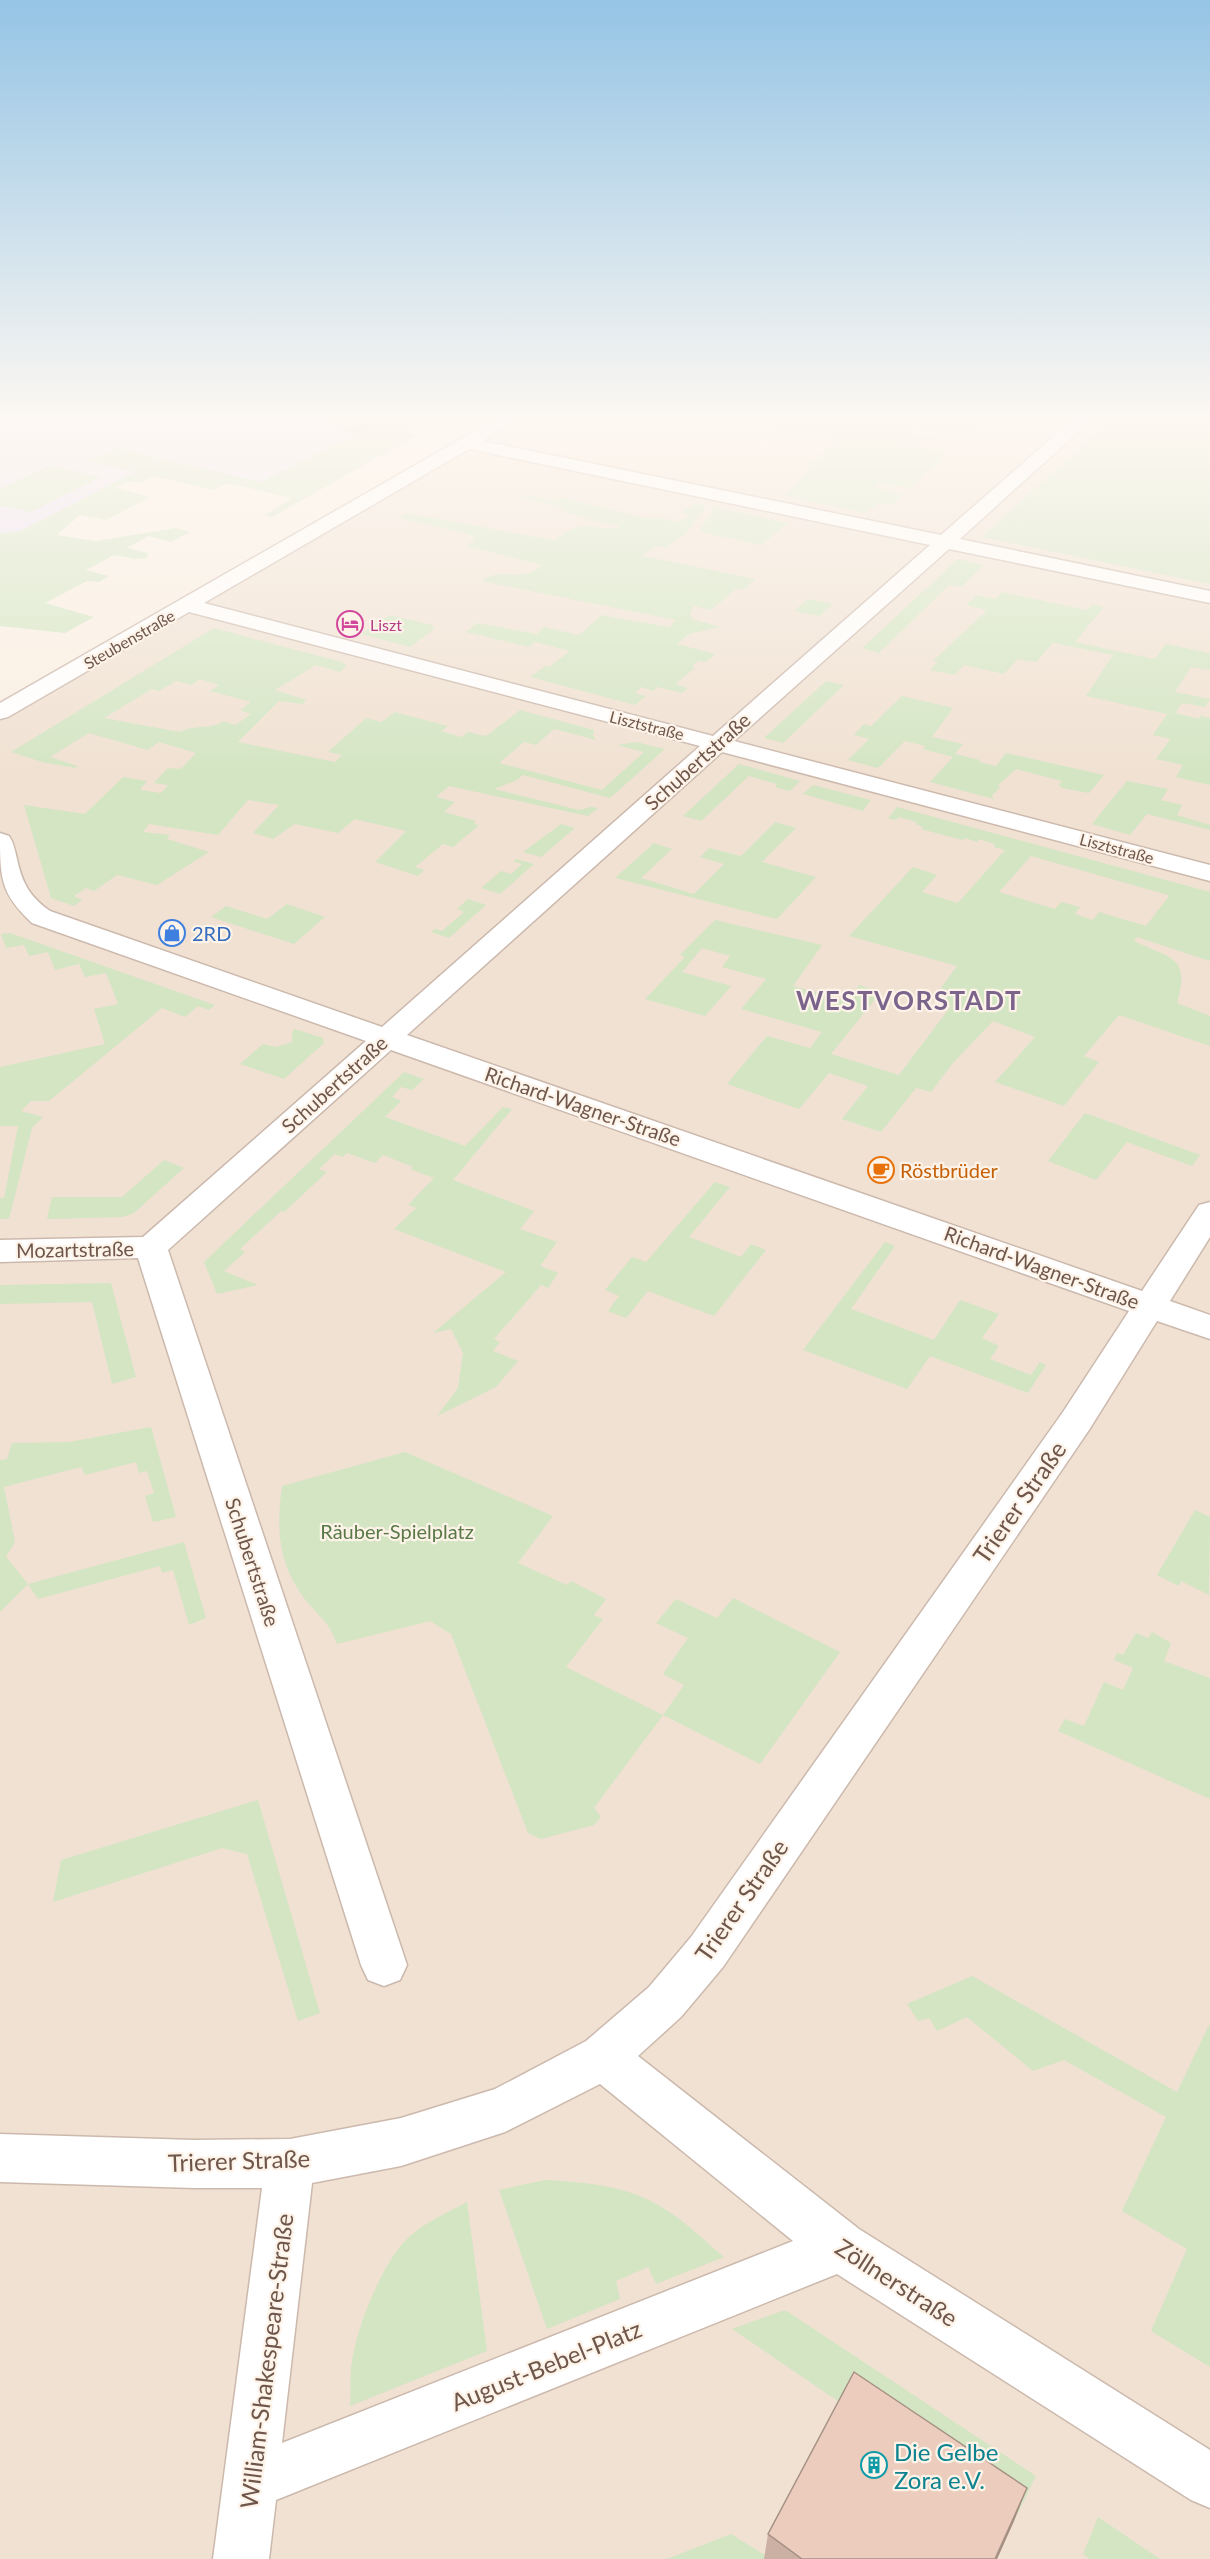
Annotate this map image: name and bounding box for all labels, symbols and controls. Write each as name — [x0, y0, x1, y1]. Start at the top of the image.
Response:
street label: Steubenstraße — [80, 605, 178, 673]
hotel icon: Liszt — [335, 609, 365, 639]
place label: Liszt — [370, 615, 402, 634]
street label: Lisztstraße — [608, 707, 686, 743]
street label: Schubertstraße — [639, 707, 755, 815]
street label: Lisztstraße — [1078, 829, 1156, 867]
shop icon: 2RD — [157, 918, 187, 948]
place label: 2RD — [192, 921, 231, 945]
district label: WESTVORSTADT — [796, 984, 1022, 1016]
street label: Schubertstraße — [276, 1030, 392, 1138]
street label: Richard-Wagner-Straße — [482, 1061, 684, 1151]
cafe icon: Röstbrüder — [866, 1155, 896, 1185]
place label: Röstbrüder — [900, 1158, 998, 1182]
street label: Richard-Wagner-Straße — [941, 1221, 1143, 1313]
street label: Mozartstraße — [16, 1236, 134, 1262]
street label: Trierer Straße — [966, 1435, 1072, 1569]
street label: Schubertstraße — [221, 1495, 285, 1629]
park label: Räuber-Spielplatz — [320, 1519, 474, 1543]
street label: Trierer Straße — [688, 1833, 794, 1967]
street label: Trierer Straße — [167, 2143, 311, 2177]
street label: William-Shakespeare-Straße — [234, 2212, 298, 2510]
street label: Zöllnerstraße — [831, 2232, 963, 2332]
street label: August-Bebel-Platz — [446, 2313, 646, 2416]
place label: Die Gelbe Zora e.V. — [894, 2437, 998, 2494]
building icon: Die Gelbe Zora e.V. — [859, 2450, 889, 2480]

